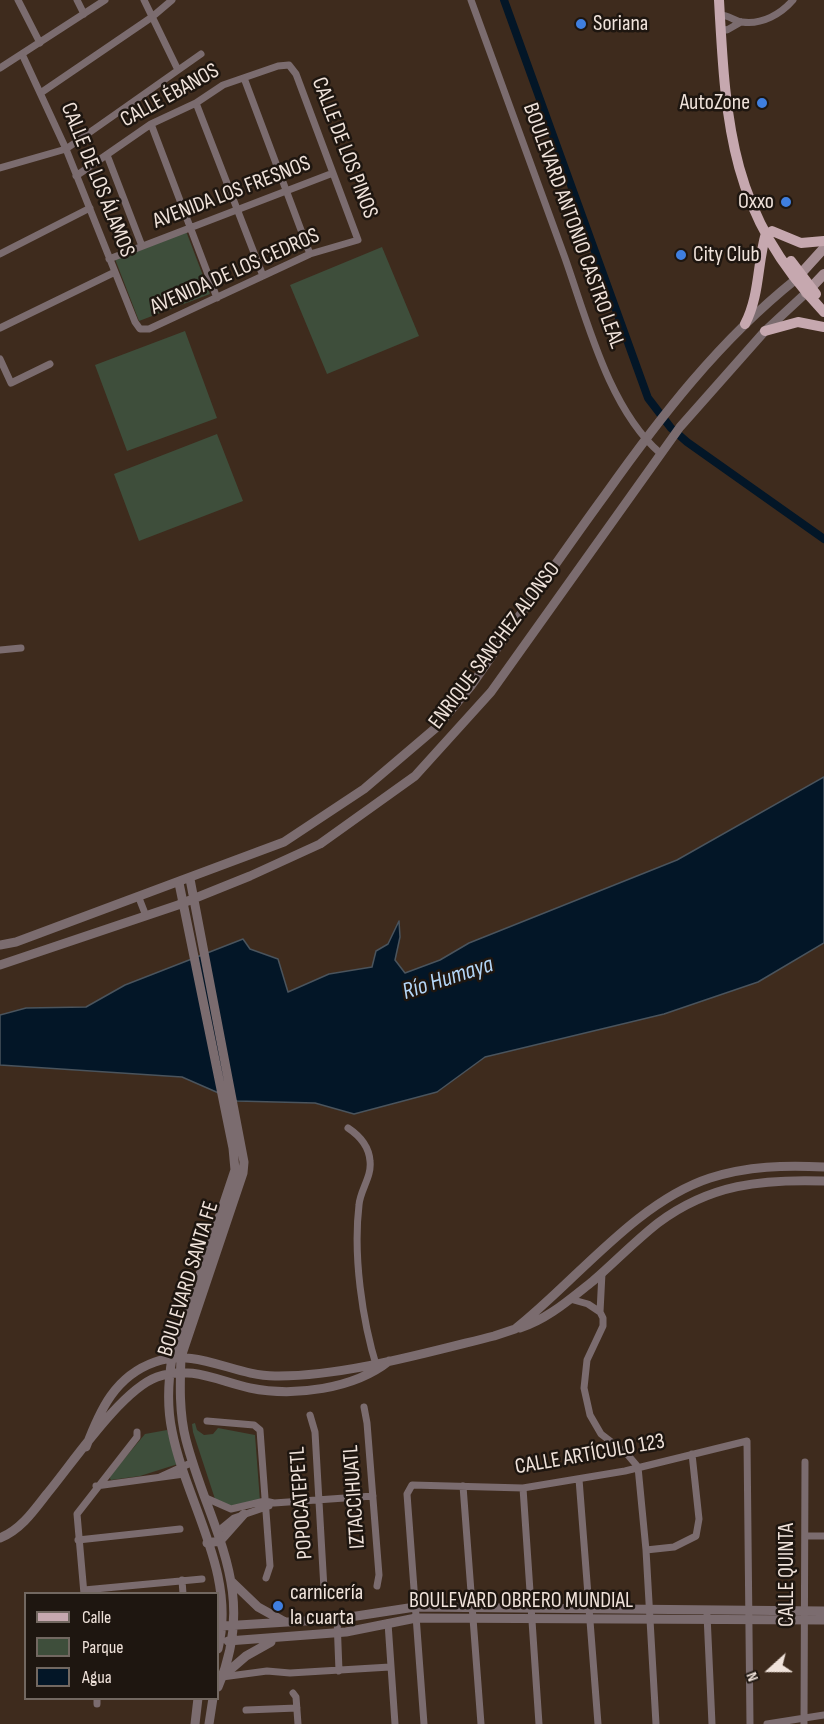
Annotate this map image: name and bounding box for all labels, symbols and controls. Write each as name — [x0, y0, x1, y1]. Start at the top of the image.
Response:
place label: Soriana — [593, 11, 648, 37]
marker: Soriana — [574, 17, 588, 31]
street label: CALLE ÉBANOS — [116, 58, 224, 134]
street label: CALLE DE LOS PINOS — [305, 74, 383, 222]
place label: AutoZone — [680, 90, 750, 116]
marker: AutoZone — [755, 96, 769, 110]
street label: CALLE DE LOS ÁLAMOS — [54, 99, 140, 261]
street label: BOULEVARD ANTONIO CASTRO LEAL — [516, 100, 630, 352]
street label: AVENIDA LOS FRESNOS — [149, 151, 315, 235]
place label: Oxxo — [738, 189, 774, 215]
marker: Oxxo — [779, 195, 793, 209]
street label: AVENIDA DE LOS CEDROS — [146, 223, 324, 321]
place label: City Club — [693, 242, 760, 268]
marker: City Club — [674, 248, 688, 262]
street label: ENRIQUE SANCHEZ ALONSO — [424, 557, 566, 735]
water label: Río Humaya — [399, 951, 497, 1007]
street label: BOULEVARD SANTA FE — [153, 1198, 225, 1360]
street label: CALLE ARTÍCULO 123 — [513, 1429, 667, 1481]
street label: IZTACCIHUATL — [338, 1444, 372, 1550]
street label: POPOCATEPETL — [285, 1446, 319, 1560]
street label: CALLE QUINTA — [774, 1523, 800, 1627]
place label: carnicería la cuarta — [290, 1580, 363, 1632]
street label: BOULEVARD OBRERO MUNDIAL — [409, 1588, 633, 1614]
legend — [24, 1592, 219, 1700]
marker: carnicería la cuarta — [271, 1599, 285, 1613]
text: Calle — [82, 1607, 111, 1628]
text: Parque — [82, 1637, 123, 1658]
north arrow — [740, 1640, 800, 1700]
text: Agua — [82, 1667, 112, 1688]
text: N — [742, 1669, 763, 1684]

